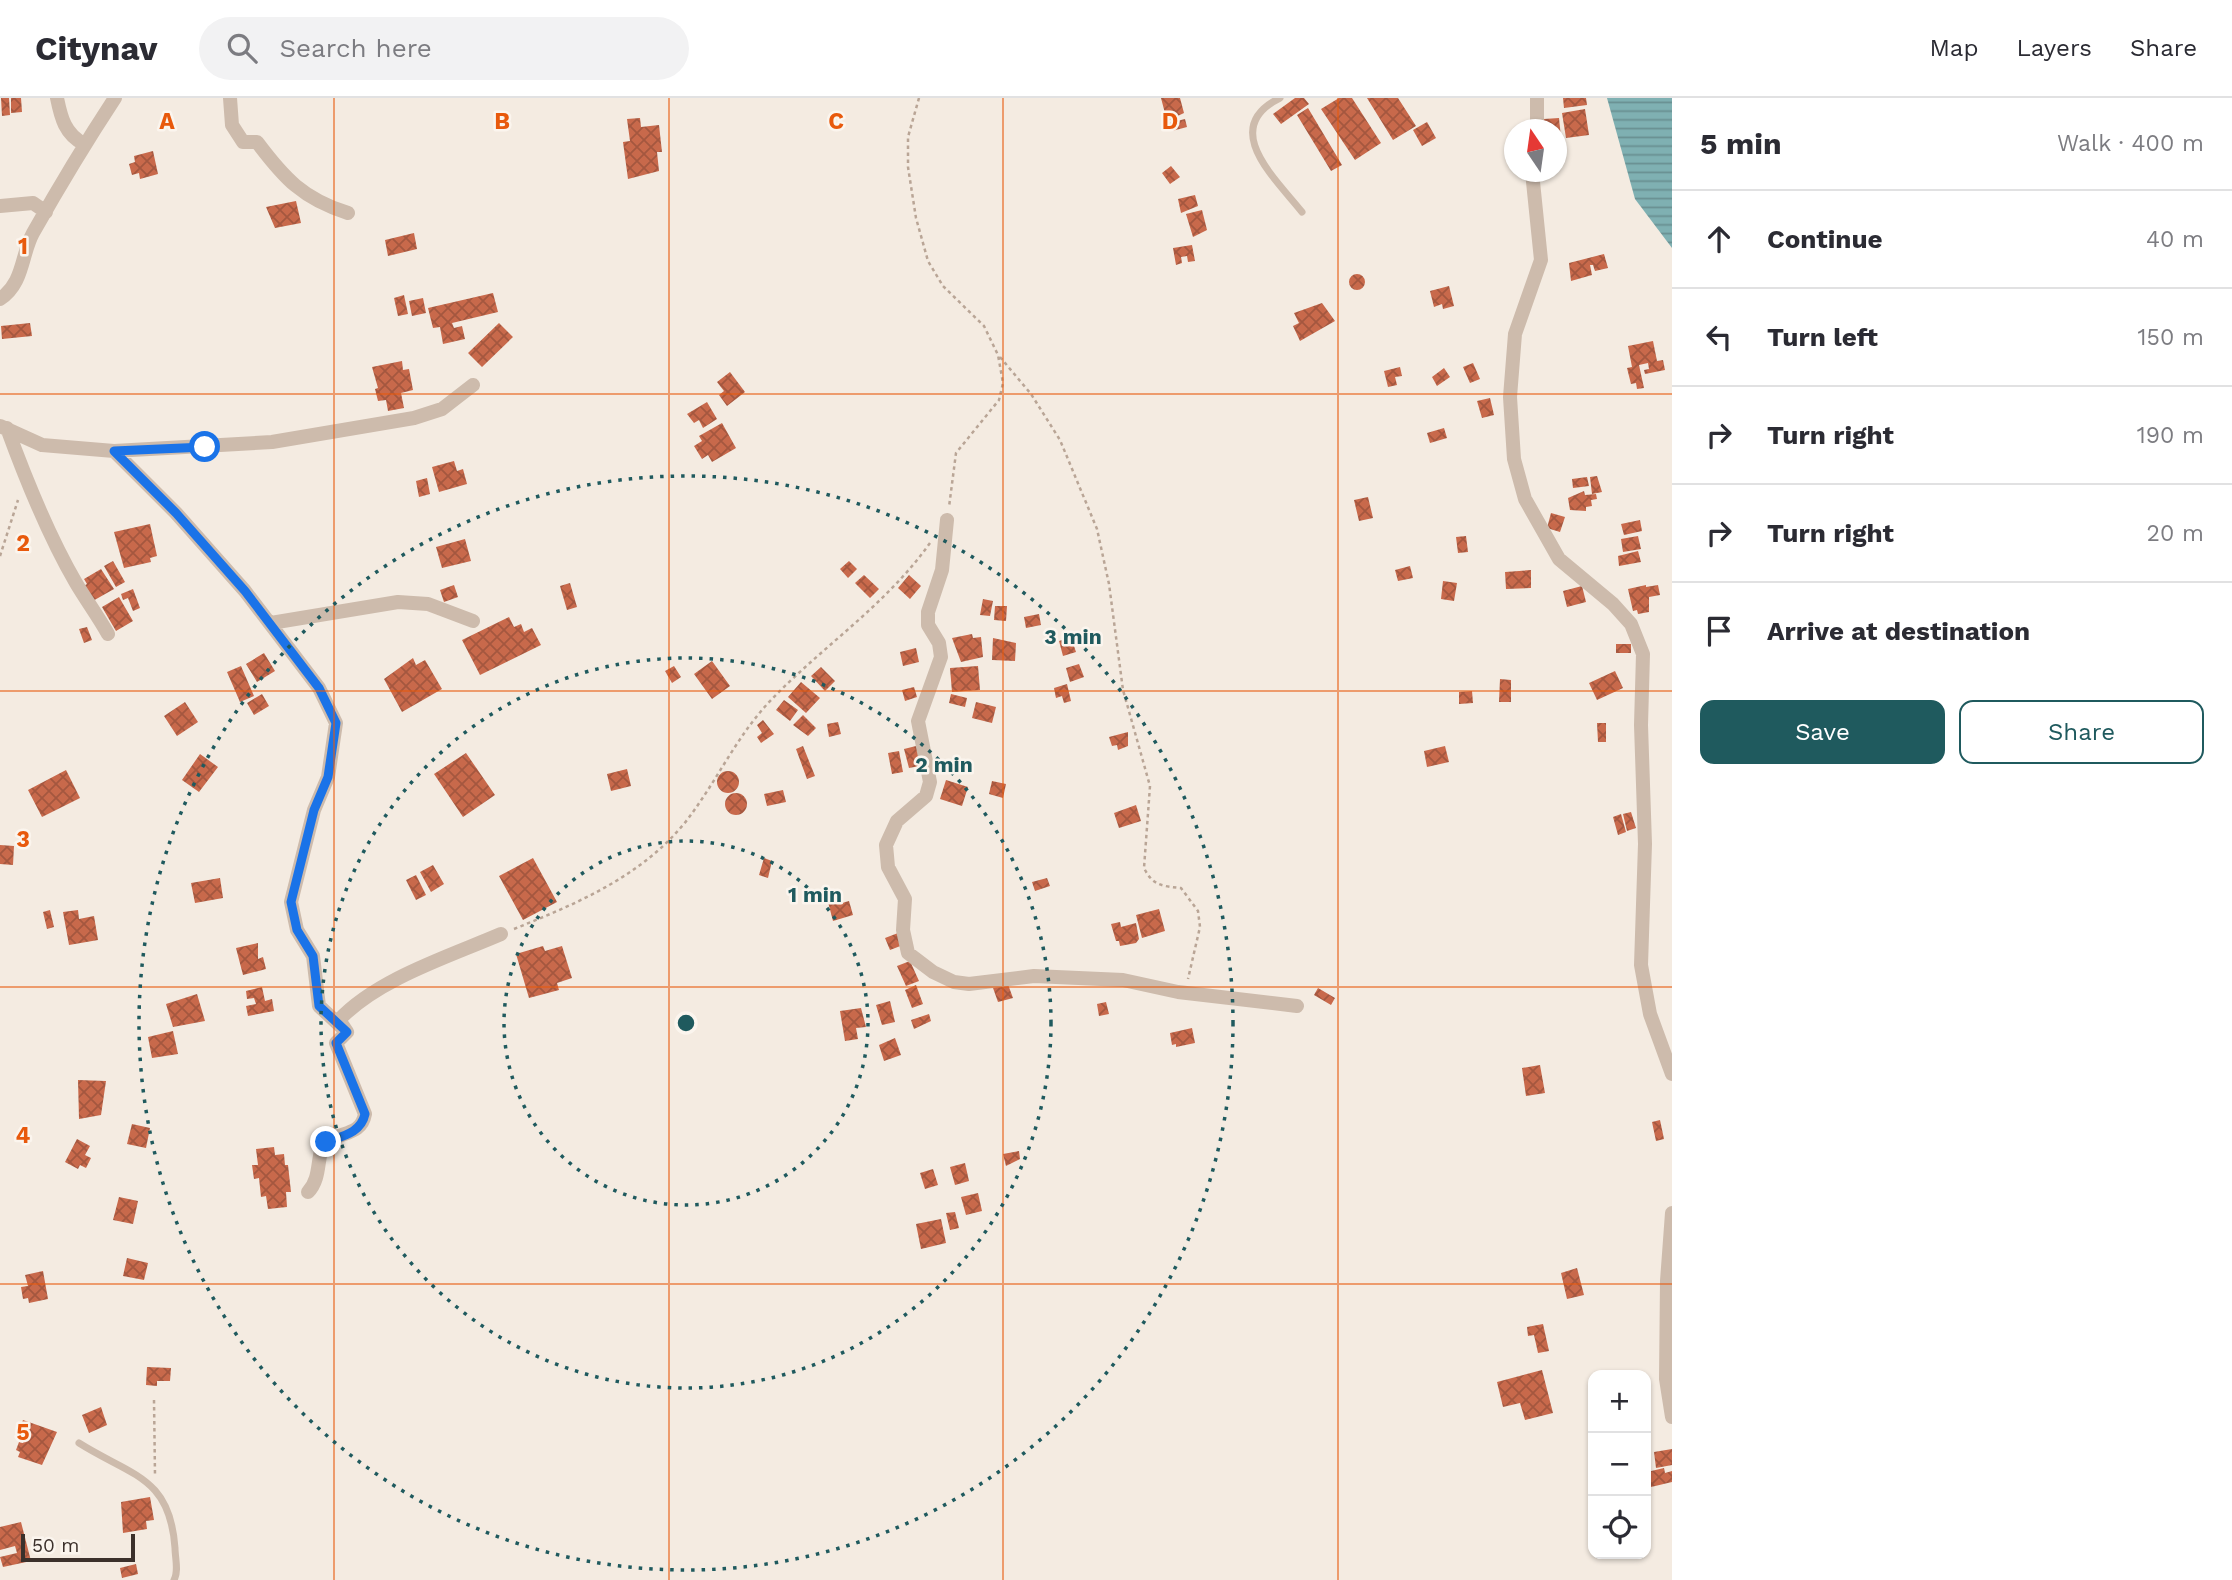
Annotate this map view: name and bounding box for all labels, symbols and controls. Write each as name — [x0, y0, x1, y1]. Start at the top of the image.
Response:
search box — [199, 17, 689, 80]
text: Citynav — [35, 29, 157, 68]
icon: search — [223, 29, 261, 67]
text: Search here — [279, 33, 432, 63]
text: Map — [1930, 34, 1978, 62]
text: Layers — [2016, 34, 2092, 62]
text: Share — [2130, 34, 2197, 62]
text: A — [159, 108, 175, 135]
text: B — [494, 108, 510, 135]
text: C — [828, 108, 844, 135]
text: D — [1162, 108, 1178, 135]
north arrow — [1504, 119, 1567, 182]
text: 5 min — [1700, 126, 1782, 161]
text: Walk · 400 m — [2057, 130, 2204, 157]
icon: ahead — [1700, 220, 1738, 258]
text: Continue — [1767, 224, 1883, 254]
text: 40 m — [2146, 226, 2204, 253]
text: 1 — [18, 233, 28, 260]
icon: left — [1700, 318, 1738, 356]
text: Turn left — [1767, 322, 1878, 352]
text: 150 m — [2138, 324, 2204, 351]
icon: right — [1700, 416, 1738, 454]
text: Turn right — [1767, 420, 1894, 450]
text: 190 m — [2137, 422, 2204, 449]
route start — [189, 431, 220, 462]
icon: right — [1700, 514, 1738, 552]
text: Turn right — [1767, 518, 1894, 548]
text: 20 m — [2147, 520, 2204, 547]
text: 2 — [16, 530, 30, 557]
icon: arrive — [1700, 612, 1738, 650]
text: Arrive at destination — [1767, 616, 2030, 646]
text: 3 min — [1044, 624, 1102, 649]
button: Save — [1700, 700, 1945, 764]
button: Share — [1959, 700, 2204, 764]
text: 2 min — [915, 752, 973, 777]
text: 3 — [16, 826, 30, 853]
text: 1 min — [788, 882, 842, 907]
centre of rings — [674, 1011, 698, 1035]
text: 4 — [16, 1122, 31, 1149]
route end — [310, 1126, 341, 1157]
map controls — [1588, 1370, 1651, 1559]
button: + — [1588, 1370, 1651, 1433]
text: 5 — [16, 1419, 30, 1446]
button: − — [1588, 1433, 1651, 1496]
button: locate — [1588, 1496, 1651, 1559]
scale bar — [21, 1531, 135, 1563]
text: 50 m — [32, 1534, 79, 1557]

